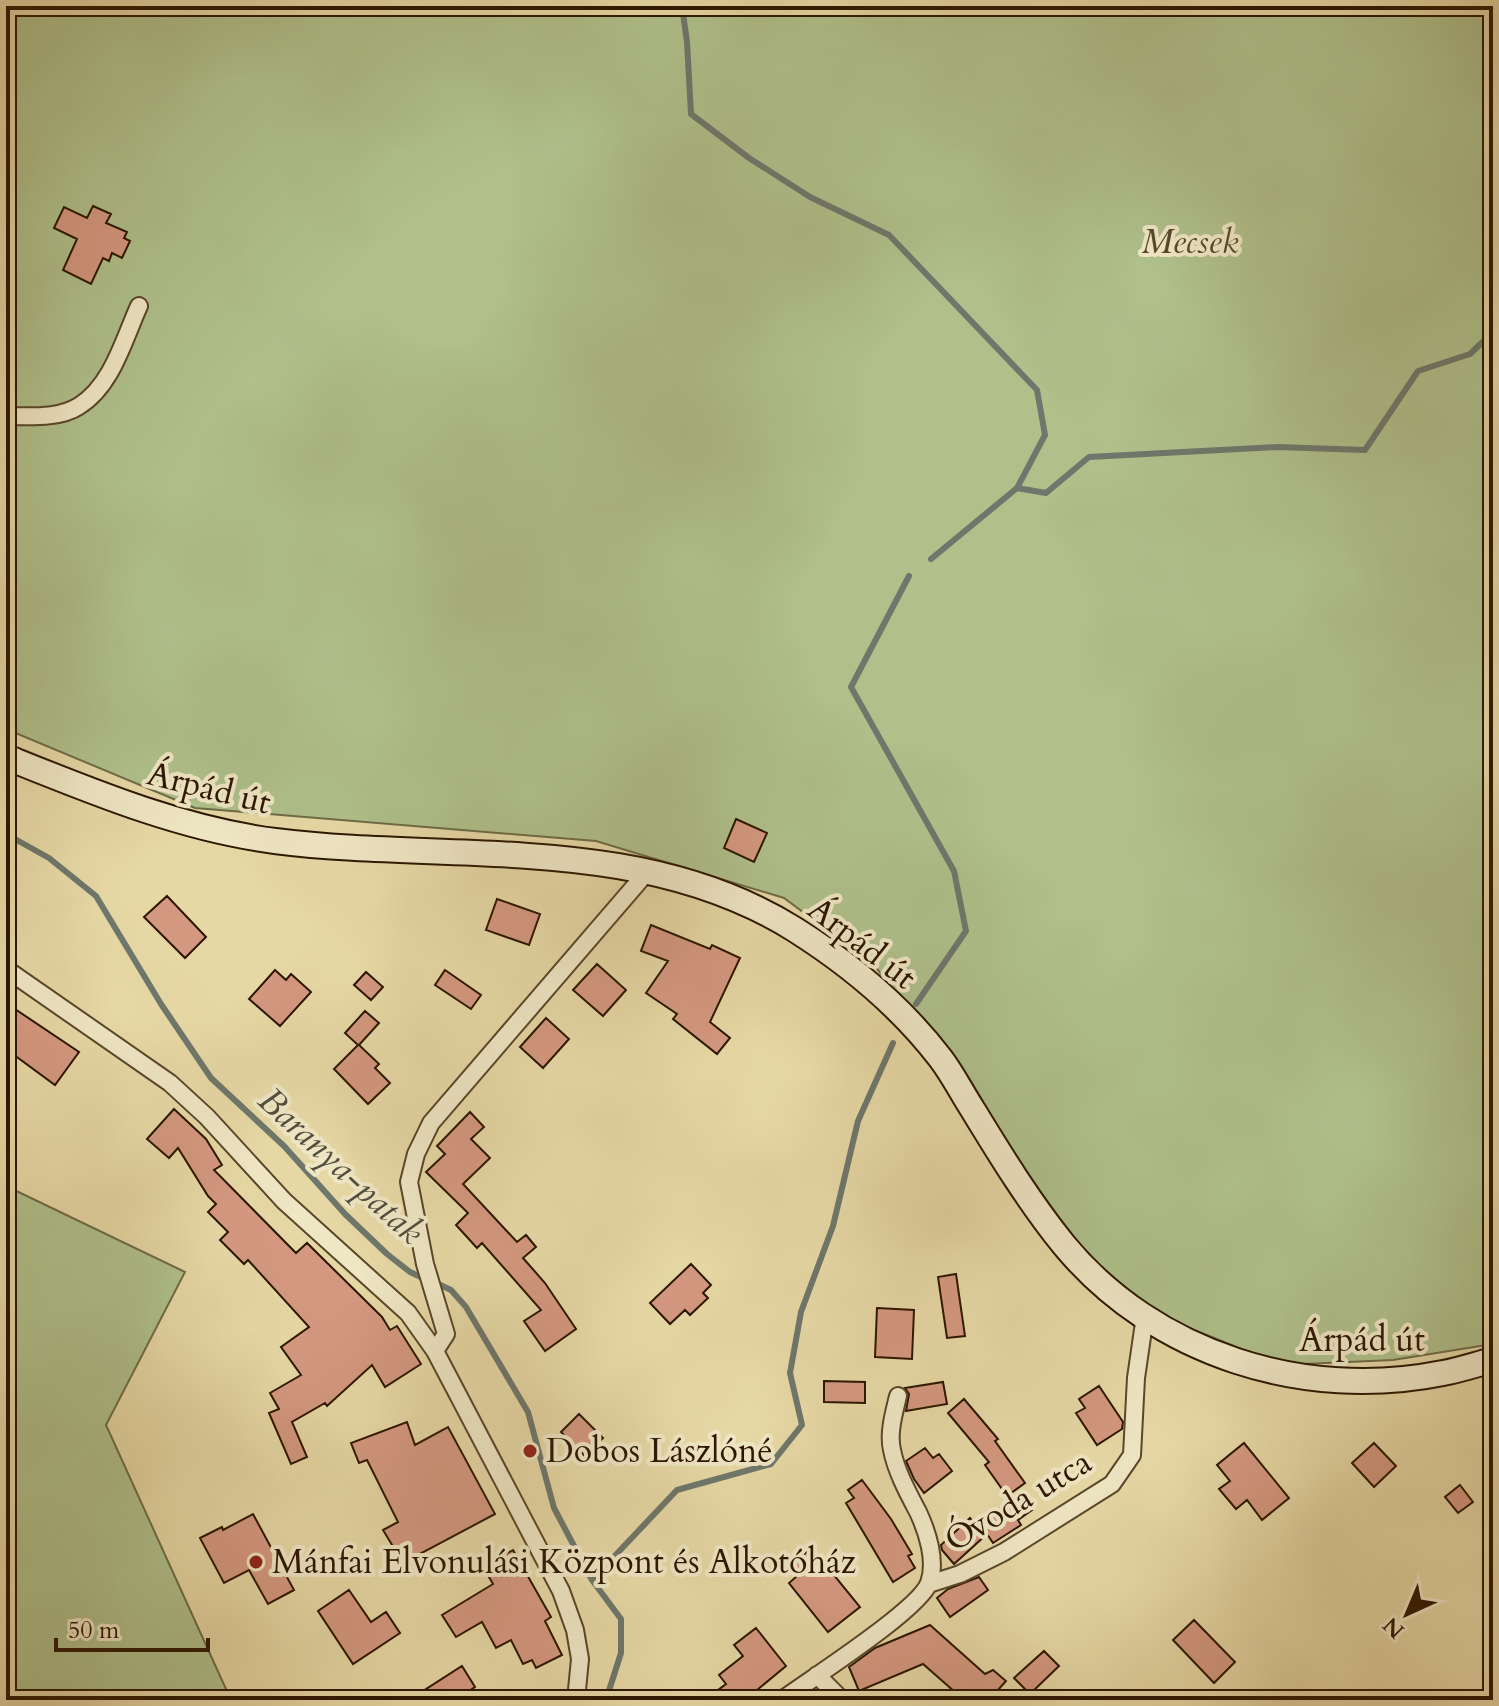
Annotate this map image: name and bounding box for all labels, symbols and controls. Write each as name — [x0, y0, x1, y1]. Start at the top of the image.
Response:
park label: Mecsek — [1141, 219, 1239, 265]
street label: Árpád út — [142, 750, 276, 826]
street label: Árpád út — [798, 886, 926, 1000]
water label: Baranya-patak — [247, 1076, 435, 1256]
street label: Árpád út — [1299, 1317, 1425, 1363]
place label: Dobos Lászlóné — [546, 1428, 773, 1474]
street label: Óvoda utca — [936, 1438, 1100, 1563]
marker: Dobos Lászlóné — [521, 1442, 539, 1460]
place label: Mánfai Elvonulási Központ és Alkotóház — [272, 1539, 856, 1585]
marker: Mánfai Elvonulási Központ és Alkotóház — [247, 1553, 265, 1571]
north arrow — [1367, 1574, 1447, 1654]
scale bar — [56, 1602, 208, 1652]
text: N — [1377, 1610, 1411, 1645]
text: 50 m — [68, 1614, 120, 1647]

